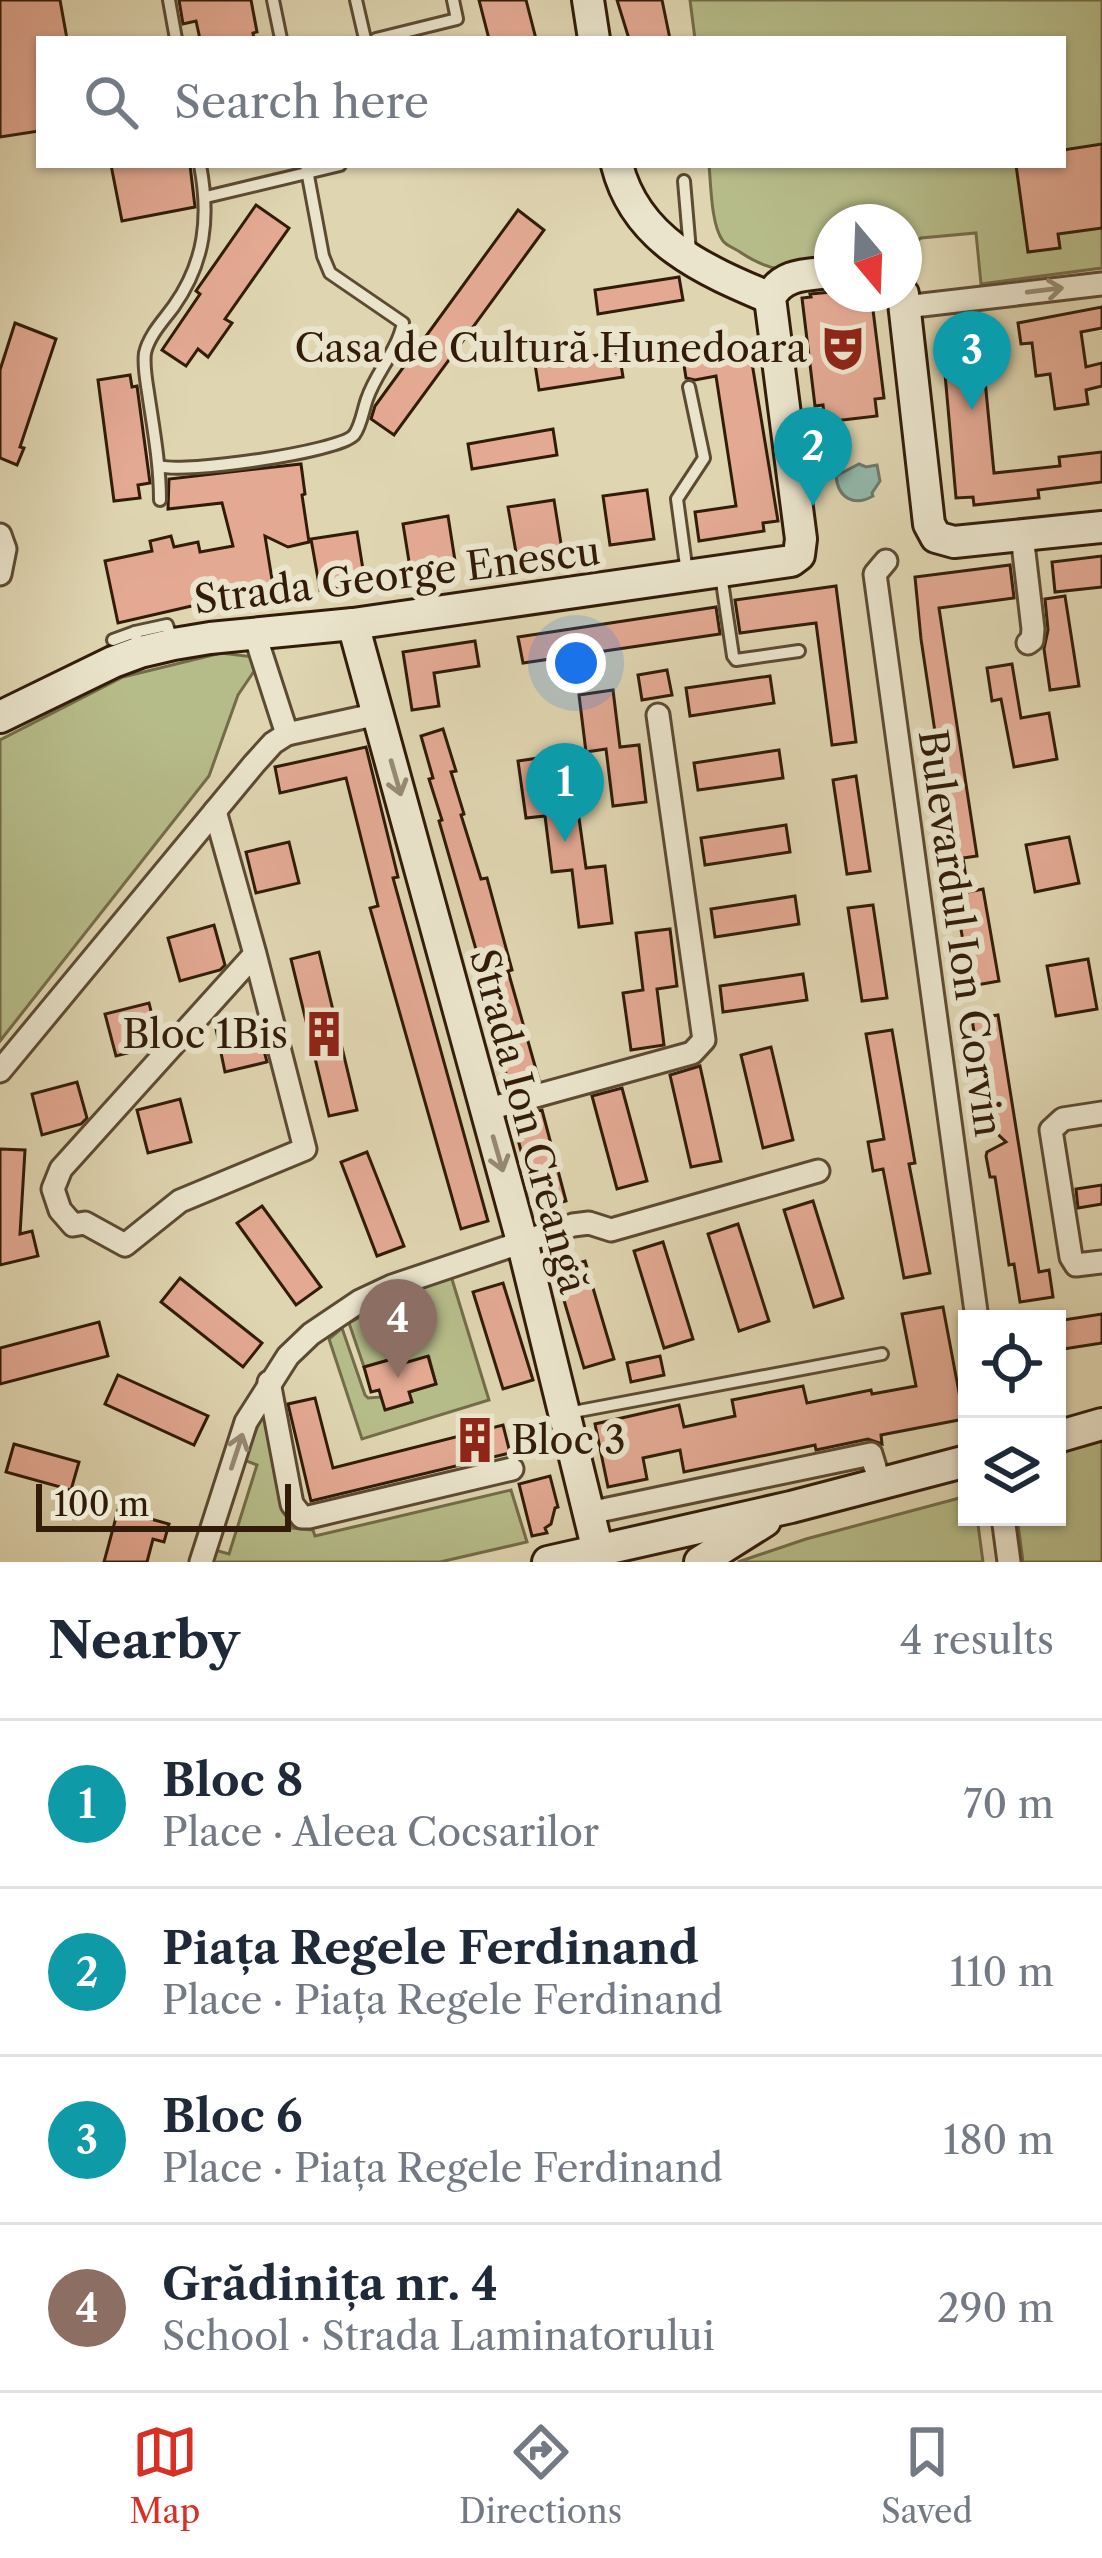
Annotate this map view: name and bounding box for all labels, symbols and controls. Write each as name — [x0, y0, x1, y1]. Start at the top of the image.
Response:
search box — [36, 36, 1066, 168]
icon: search — [78, 69, 144, 135]
text: Search here — [174, 74, 429, 130]
north arrow — [814, 204, 922, 312]
one-way arrow — [1025, 279, 1064, 301]
pin: 3 — [933, 311, 1011, 410]
theatre icon: Casa de Cultură Hunedoara — [818, 323, 868, 373]
place label: Casa de Cultură Hunedoara — [295, 324, 807, 372]
pin: 2 — [774, 407, 852, 506]
street label: Strada George Enescu — [191, 526, 603, 624]
your location — [546, 633, 606, 693]
street label: Bulevardul Ion Corvin — [909, 726, 1013, 1140]
pin: 1 — [526, 743, 604, 842]
one-way arrow — [386, 758, 408, 796]
street label: Strada Ion Creangă — [460, 944, 598, 1299]
building icon: Bloc 1Bis — [299, 1009, 349, 1059]
place label: Bloc 1Bis — [122, 1010, 288, 1058]
one-way arrow — [488, 1134, 510, 1172]
pin: 4 — [359, 1279, 437, 1378]
map controls — [958, 1310, 1066, 1526]
button: locate — [958, 1310, 1066, 1418]
building icon: Bloc 3 — [450, 1415, 500, 1465]
place label: Bloc 3 — [511, 1416, 626, 1464]
button: layers — [958, 1418, 1066, 1526]
one-way arrow — [227, 1433, 249, 1471]
scale bar — [36, 1478, 291, 1531]
text: 100 m — [54, 1484, 149, 1525]
text: Nearby — [48, 1609, 240, 1671]
text: 4 results — [900, 1616, 1054, 1664]
text: Bloc 8 — [162, 1752, 303, 1808]
text: 1 — [78, 1780, 96, 1828]
text: 70 m — [963, 1780, 1054, 1828]
text: Place · Aleea Cocsarilor — [162, 1808, 599, 1856]
text: Piața Regele Ferdinand — [162, 1920, 699, 1976]
text: 2 — [75, 1948, 99, 1996]
text: 110 m — [950, 1948, 1054, 1996]
text: Place · Piața Regele Ferdinand — [162, 1976, 723, 2024]
text: Bloc 6 — [162, 2088, 303, 2144]
text: 3 — [76, 2116, 98, 2164]
text: 180 m — [943, 2116, 1054, 2164]
text: Place · Piața Regele Ferdinand — [162, 2144, 723, 2192]
text: Grădinița nr. 4 — [162, 2256, 498, 2312]
text: 4 — [75, 2284, 99, 2332]
text: 290 m — [937, 2284, 1054, 2332]
text: School · Strada Laminatorului — [162, 2312, 715, 2360]
tab: Map — [129, 2419, 200, 2532]
tab: Directions — [459, 2419, 622, 2532]
tab: Saved — [881, 2419, 973, 2532]

